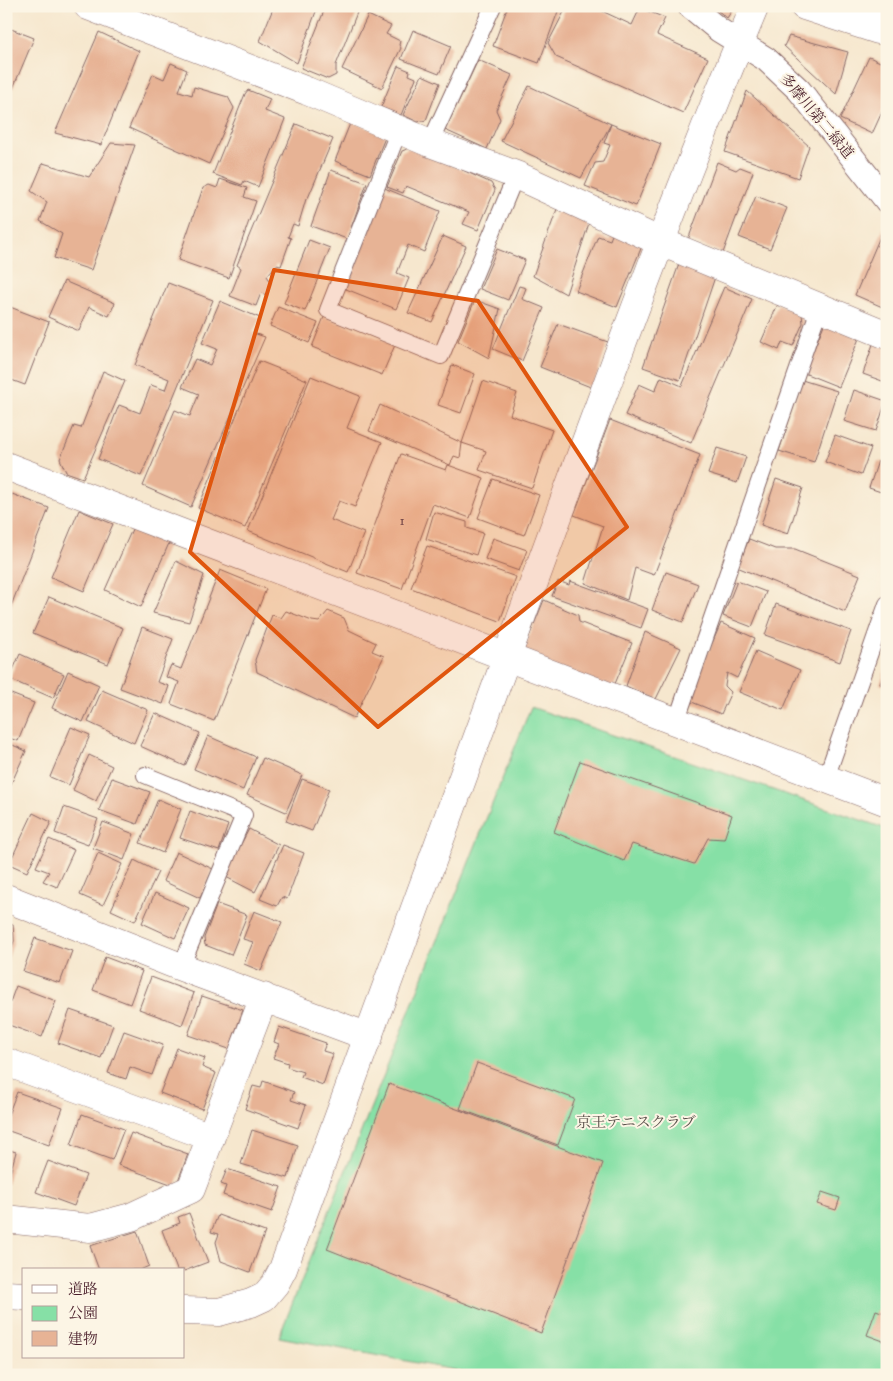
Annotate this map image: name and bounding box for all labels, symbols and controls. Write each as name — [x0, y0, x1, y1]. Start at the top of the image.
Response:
street label: 多摩川第二緑道 — [776, 70, 858, 162]
house number: 1 — [400, 514, 405, 528]
park label: 京王テニスクラブ — [576, 1113, 696, 1131]
legend — [22, 1268, 185, 1358]
text: 道路 — [68, 1280, 98, 1298]
text: 公園 — [68, 1304, 98, 1322]
text: 建物 — [68, 1330, 98, 1348]

